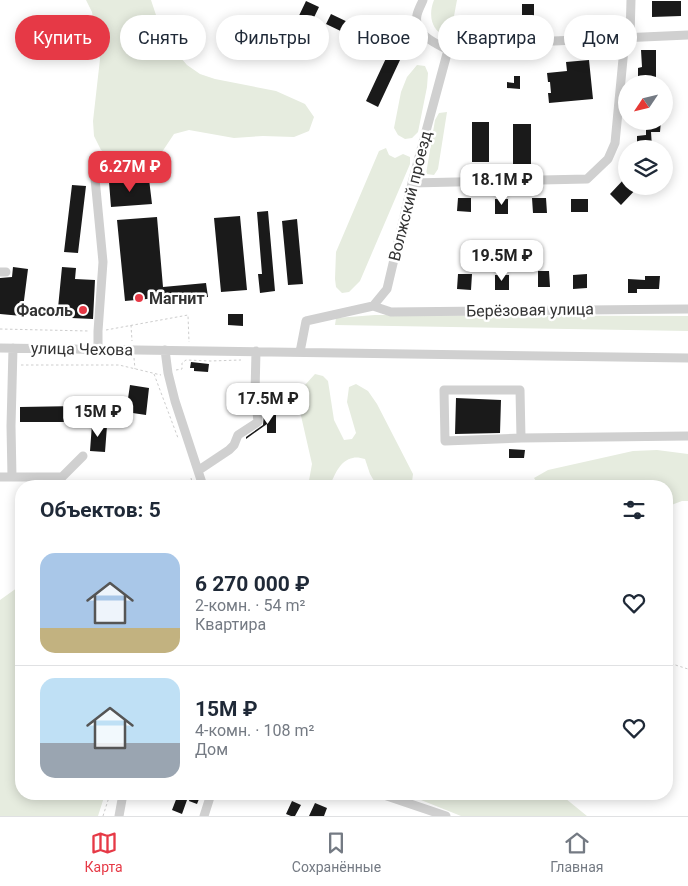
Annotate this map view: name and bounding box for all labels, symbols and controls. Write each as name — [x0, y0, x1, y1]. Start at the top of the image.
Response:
chip: Купить — [15, 15, 110, 60]
chip: Снять — [120, 15, 206, 60]
chip: Фильтры — [216, 15, 329, 60]
chip: Новое — [339, 15, 428, 60]
chip: Квартира — [438, 15, 554, 60]
chip: Дом — [564, 15, 637, 60]
north arrow — [618, 75, 672, 130]
map controls — [618, 75, 673, 195]
street label: Волжский проезд — [385, 129, 435, 263]
button: layers — [618, 140, 673, 195]
pin: 6.27M ₽ — [84, 150, 176, 193]
text: 6.27M ₽ — [99, 157, 161, 176]
pin: 18.1M ₽ — [456, 164, 548, 206]
text: 18.1M ₽ — [471, 170, 533, 189]
pin: 19.5M ₽ — [456, 240, 548, 282]
text: 19.5M ₽ — [471, 246, 533, 265]
place label: Магнит — [149, 289, 205, 308]
marker: Магнит — [133, 292, 145, 304]
street label: Берёзовая улица — [466, 299, 594, 321]
place label: Фасоль — [16, 301, 73, 320]
marker: Фасоль — [77, 304, 89, 316]
street label: улица Чехова — [31, 339, 133, 359]
pin: 17.5M ₽ — [222, 382, 314, 425]
text: 17.5M ₽ — [237, 389, 299, 408]
pin: 15M ₽ — [63, 396, 133, 438]
text: 15M ₽ — [74, 402, 122, 421]
icon: filters — [620, 496, 648, 524]
text: Объектов: 5 — [40, 498, 161, 522]
text: 6 270 000 ₽ — [195, 572, 310, 596]
icon: home — [80, 573, 140, 633]
icon: heart — [620, 589, 648, 617]
text: 2-комн. · 54 m² — [195, 596, 305, 615]
text: Квартира — [195, 615, 266, 634]
text: 15M ₽ — [195, 697, 258, 721]
icon: home — [80, 698, 140, 758]
icon: heart — [620, 714, 648, 742]
text: 4-комн. · 108 m² — [195, 721, 314, 740]
text: Дом — [195, 740, 228, 759]
tab: Карта — [85, 829, 123, 875]
tab: Сохранённые — [292, 829, 381, 875]
tab: Главная — [550, 829, 603, 875]

